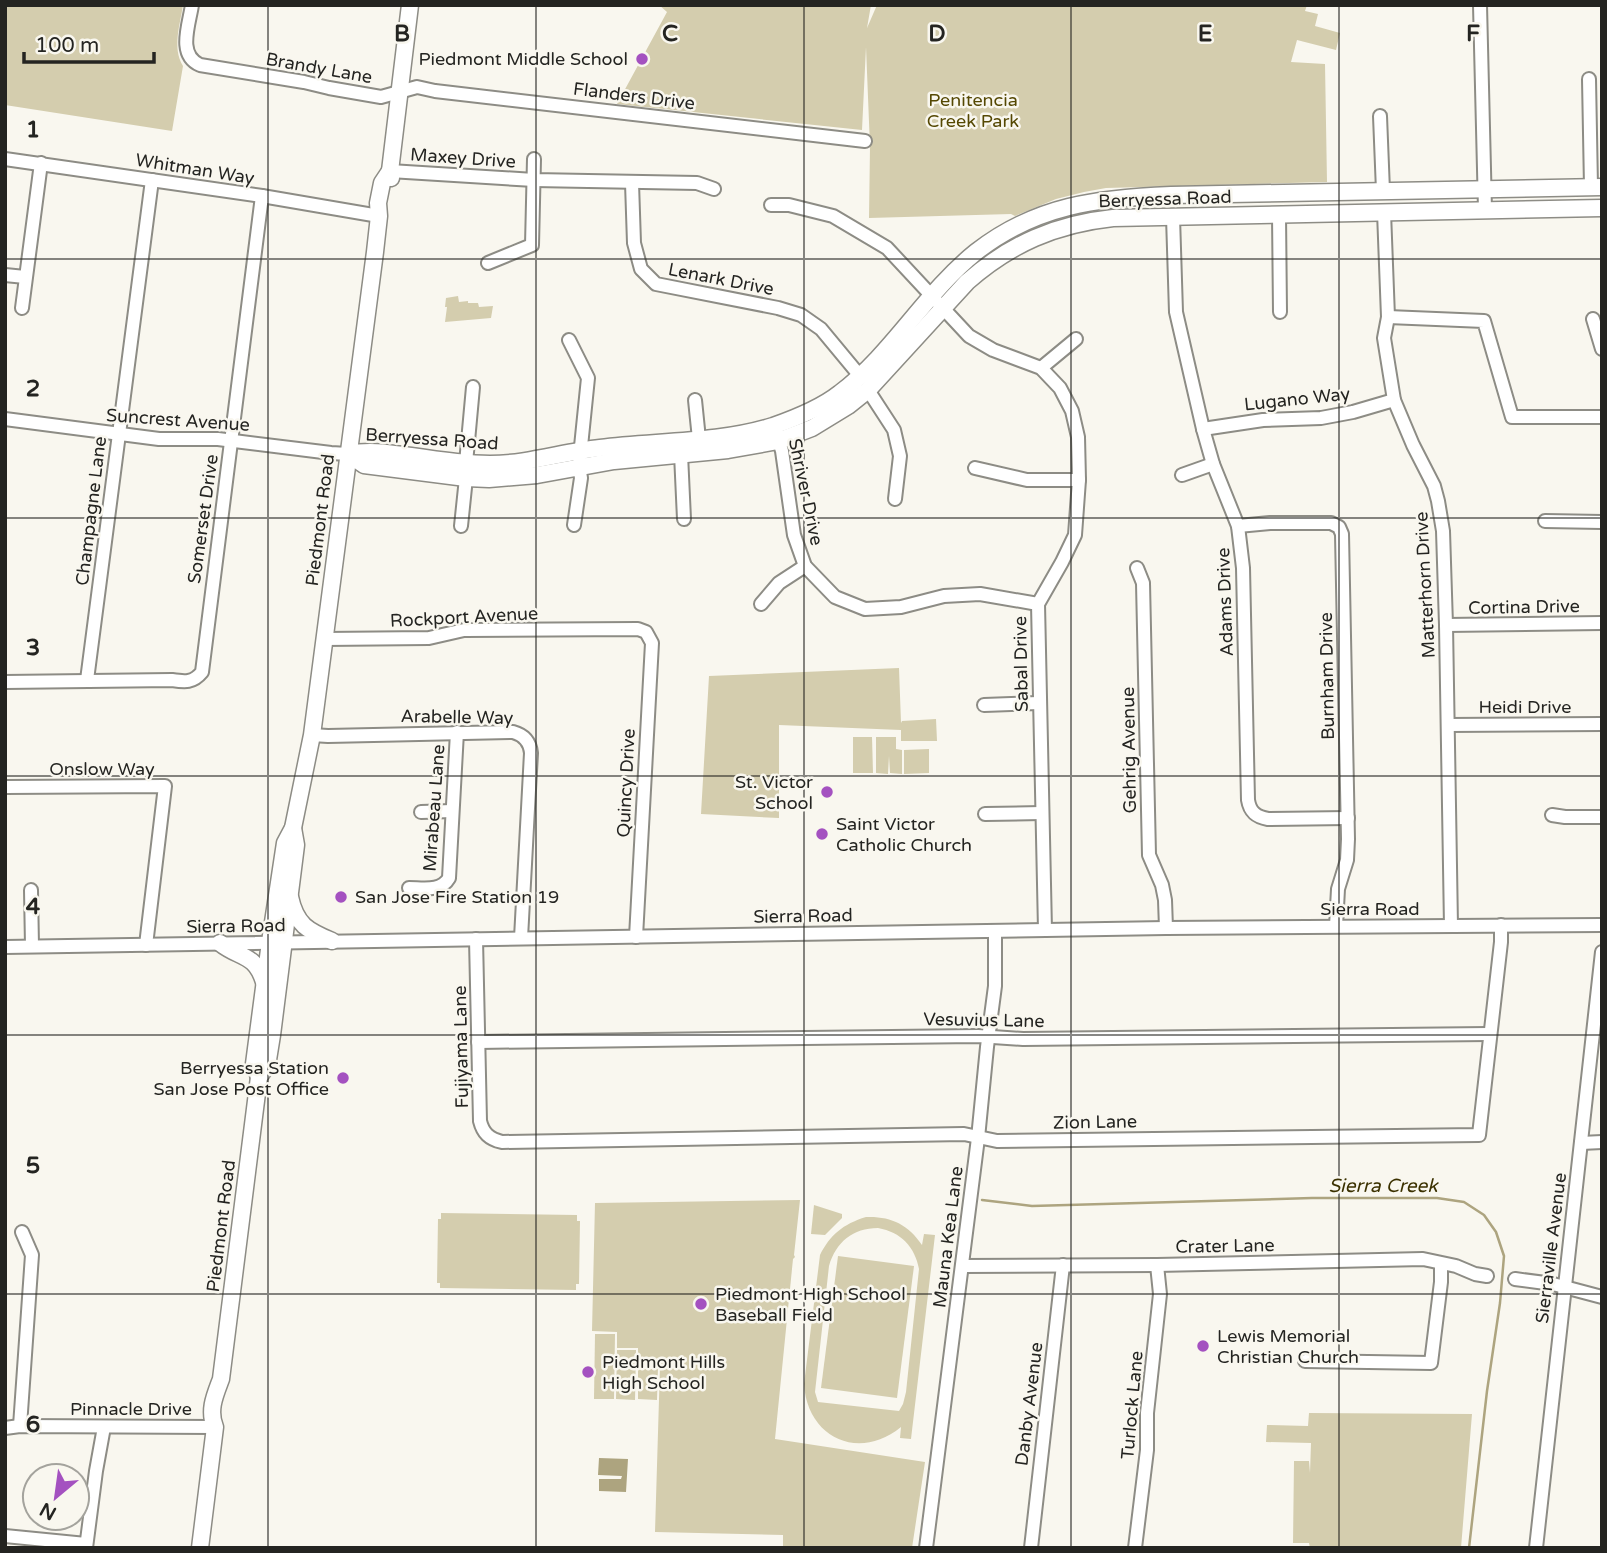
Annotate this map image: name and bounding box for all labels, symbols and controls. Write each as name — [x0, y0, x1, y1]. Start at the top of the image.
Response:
text: B — [394, 20, 410, 48]
text: C — [662, 20, 678, 48]
text: D — [928, 20, 946, 48]
text: E — [1198, 20, 1212, 48]
text: F — [1466, 20, 1480, 48]
scale bar — [24, 21, 154, 65]
text: 100 m — [35, 33, 99, 58]
street label: Brandy Lane — [264, 48, 374, 88]
place label: Piedmont Middle School — [418, 48, 628, 70]
marker: Piedmont Middle School — [634, 51, 650, 67]
street label: Flanders Drive — [572, 78, 696, 114]
park label: Penitencia Creek Park — [927, 89, 1019, 132]
text: 1 — [26, 116, 40, 144]
street label: Maxey Drive — [409, 143, 517, 173]
street label: Whitman Way — [134, 149, 256, 189]
street label: Berryessa Road — [1098, 186, 1232, 212]
street label: Lenark Drive — [666, 258, 776, 300]
text: 2 — [26, 375, 40, 403]
street label: Lugano Way — [1243, 382, 1351, 416]
street label: Suncrest Avenue — [106, 404, 250, 436]
street label: Berryessa Road — [365, 423, 499, 455]
street label: Champagne Lane — [71, 435, 111, 587]
street label: Shriver Drive — [784, 437, 828, 547]
street label: Somerset Drive — [183, 453, 223, 585]
street label: Piedmont Road — [301, 453, 339, 587]
street label: Matterhorn Drive — [1410, 511, 1440, 659]
street label: Adams Drive — [1212, 547, 1238, 657]
street label: Cortina Drive — [1468, 595, 1580, 619]
street label: Rockport Avenue — [389, 602, 539, 632]
street label: Burnham Drive — [1315, 612, 1339, 740]
street label: Sabal Drive — [1009, 616, 1033, 712]
text: 3 — [26, 634, 40, 662]
street label: Gehrig Avenue — [1117, 687, 1141, 813]
street label: Heidi Drive — [1479, 696, 1571, 718]
street label: Arabelle Way — [400, 705, 514, 729]
street label: Quincy Drive — [612, 728, 640, 838]
street label: Mirabeau Lane — [419, 744, 449, 872]
street label: Onslow Way — [49, 758, 155, 780]
place label: St. Victor School — [735, 771, 813, 814]
marker: St. Victor School — [819, 784, 835, 800]
place label: Saint Victor Catholic Church — [836, 813, 972, 856]
marker: Saint Victor Catholic Church — [814, 826, 830, 842]
place label: San Jose Fire Station 19 — [355, 886, 559, 908]
marker: San Jose Fire Station 19 — [333, 889, 349, 905]
text: 4 — [26, 893, 41, 921]
street label: Sierra Road — [1320, 898, 1420, 920]
street label: Sierra Road — [753, 904, 853, 928]
street label: Sierra Road — [186, 914, 286, 938]
street label: Fujiyama Lane — [449, 985, 473, 1109]
street label: Vesuvius Lane — [923, 1008, 1045, 1032]
place label: Berryessa Station San Jose Post Office — [154, 1057, 329, 1100]
marker: Berryessa Station San Jose Post Office — [335, 1070, 351, 1086]
street label: Zion Lane — [1053, 1110, 1137, 1134]
text: 5 — [26, 1152, 40, 1180]
street label: Piedmont Road — [202, 1159, 240, 1293]
street label: Mauna Kea Lane — [928, 1165, 968, 1309]
street label: Sierraville Avenue — [1531, 1171, 1571, 1325]
water label: Sierra Creek — [1328, 1175, 1439, 1197]
street label: Crater Lane — [1175, 1234, 1275, 1258]
place label: Piedmont High School Baseball Field — [715, 1283, 906, 1326]
marker: Piedmont High School Baseball Field — [693, 1296, 709, 1312]
place label: Lewis Memorial Christian Church — [1217, 1325, 1359, 1368]
marker: Lewis Memorial Christian Church — [1195, 1338, 1211, 1354]
street label: Danby Avenue — [1011, 1341, 1047, 1467]
street label: Turlock Lane — [1116, 1350, 1148, 1460]
place label: Piedmont Hills High School — [602, 1351, 725, 1394]
marker: Piedmont Hills High School — [580, 1364, 596, 1380]
street label: Pinnacle Drive — [70, 1398, 192, 1420]
text: 6 — [26, 1411, 40, 1439]
north arrow — [21, 1462, 91, 1532]
text: N — [36, 1498, 60, 1524]

